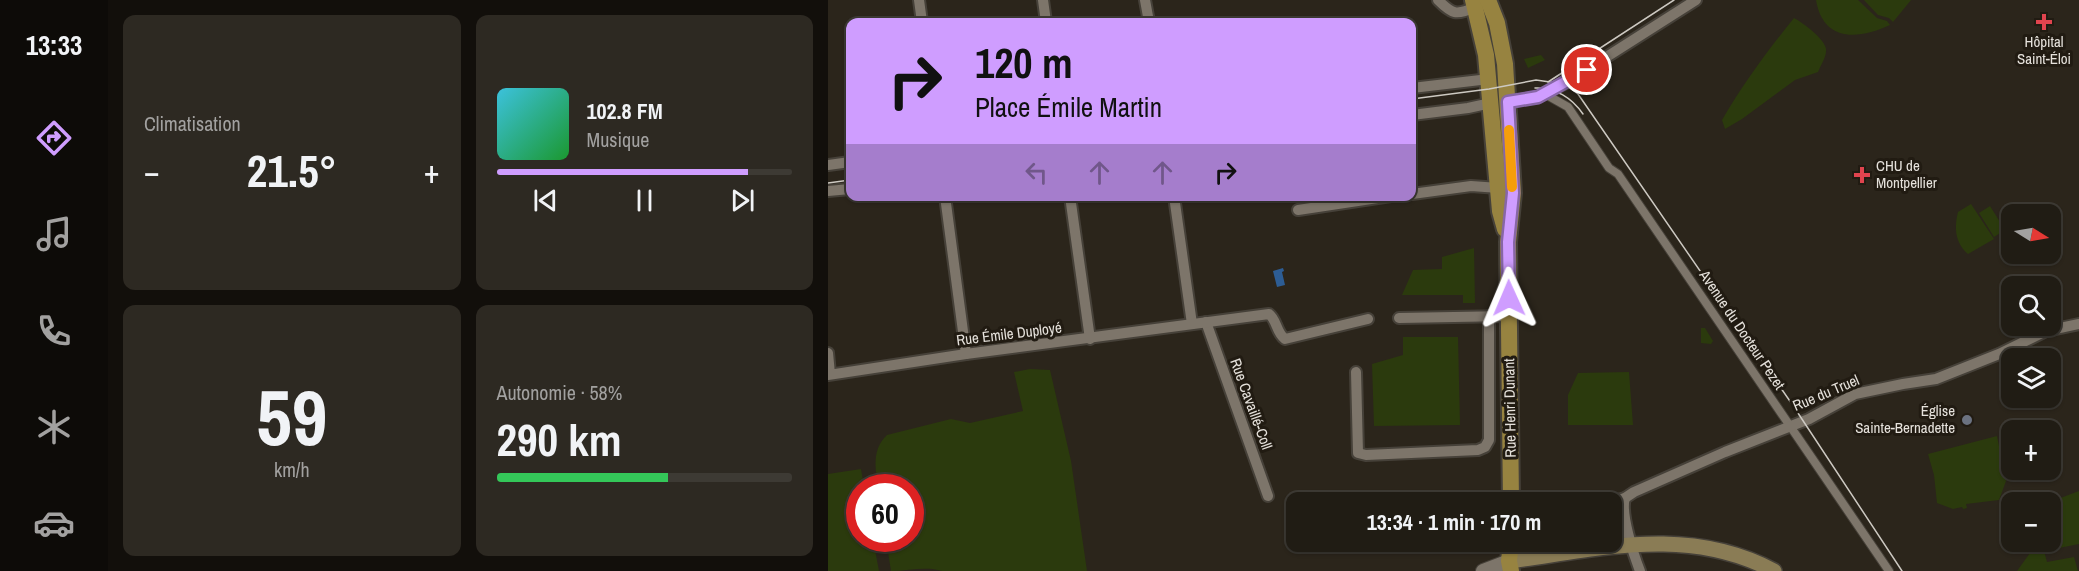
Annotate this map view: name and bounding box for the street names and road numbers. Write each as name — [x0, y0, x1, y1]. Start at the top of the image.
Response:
street label: Avenue du Docteur Pezet — [1694, 265, 1791, 394]
street label: Rue Émile Duployé — [955, 317, 1063, 350]
street label: Rue Cavaillé-Coll — [1225, 355, 1278, 452]
street label: Rue Henri Dunant — [1498, 358, 1521, 458]
street label: Rue du Truel — [1789, 369, 1862, 416]

